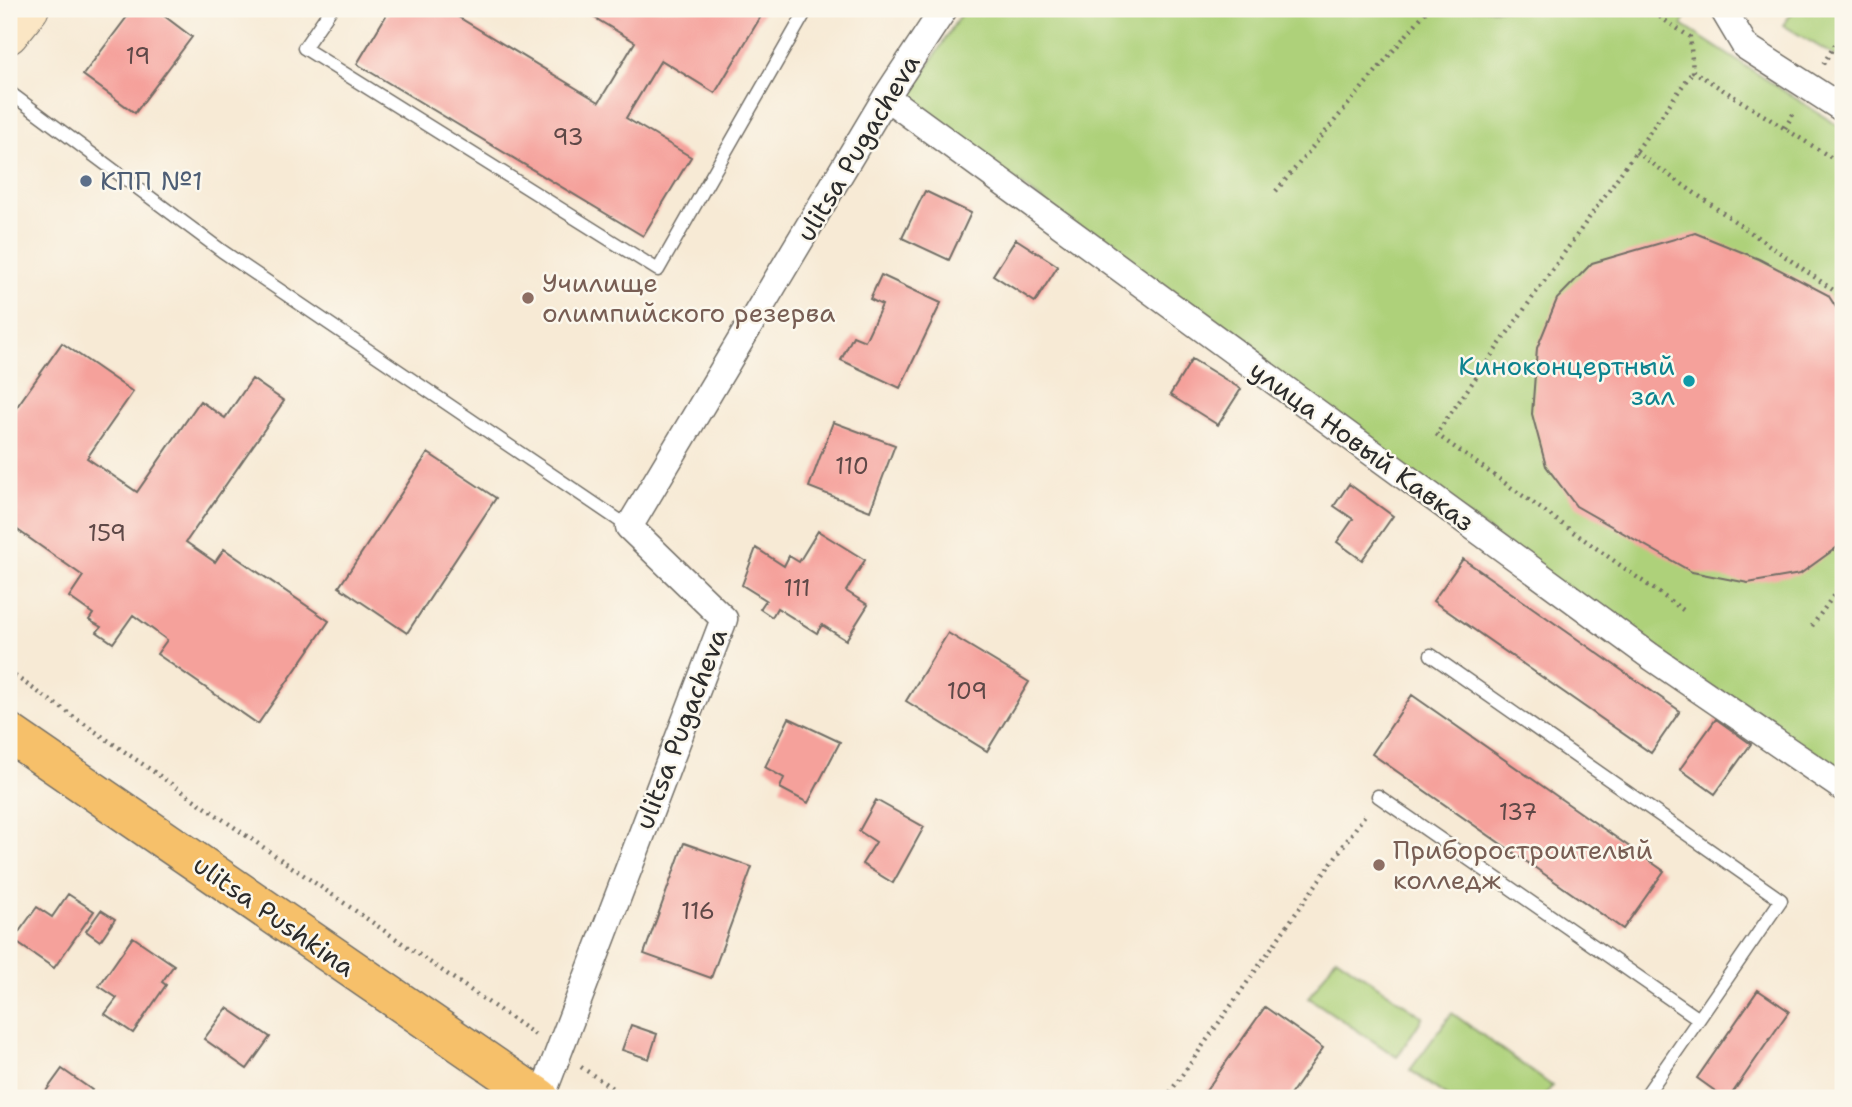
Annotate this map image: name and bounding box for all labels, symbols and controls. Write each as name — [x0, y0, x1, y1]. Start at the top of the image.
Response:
house number: 19 — [126, 41, 150, 71]
street label: ulitsa Pugacheva — [788, 48, 927, 248]
house number: 93 — [552, 122, 584, 152]
place label: КПП №1 — [100, 163, 203, 198]
marker: КПП №1 — [78, 173, 94, 189]
place label: Училище олимпийского резерва — [542, 265, 836, 330]
marker: Училище олимпийского резерва — [520, 290, 536, 306]
place label: Киноконцертный зал — [1458, 348, 1676, 413]
street label: улица Новый Кавказ — [1243, 352, 1482, 539]
marker: Киноконцертный зал — [1681, 373, 1697, 389]
house number: 110 — [835, 451, 869, 481]
house number: 159 — [88, 518, 126, 548]
house number: 111 — [783, 573, 811, 603]
street label: ulitsa Pugacheva — [626, 623, 735, 834]
house number: 109 — [947, 676, 987, 706]
house number: 137 — [1499, 797, 1537, 827]
place label: Приборостроителый колледж — [1393, 832, 1653, 897]
street label: ulitsa Pushkina — [186, 847, 362, 984]
marker: Приборостроителый колледж — [1371, 857, 1387, 873]
house number: 116 — [681, 896, 715, 926]

